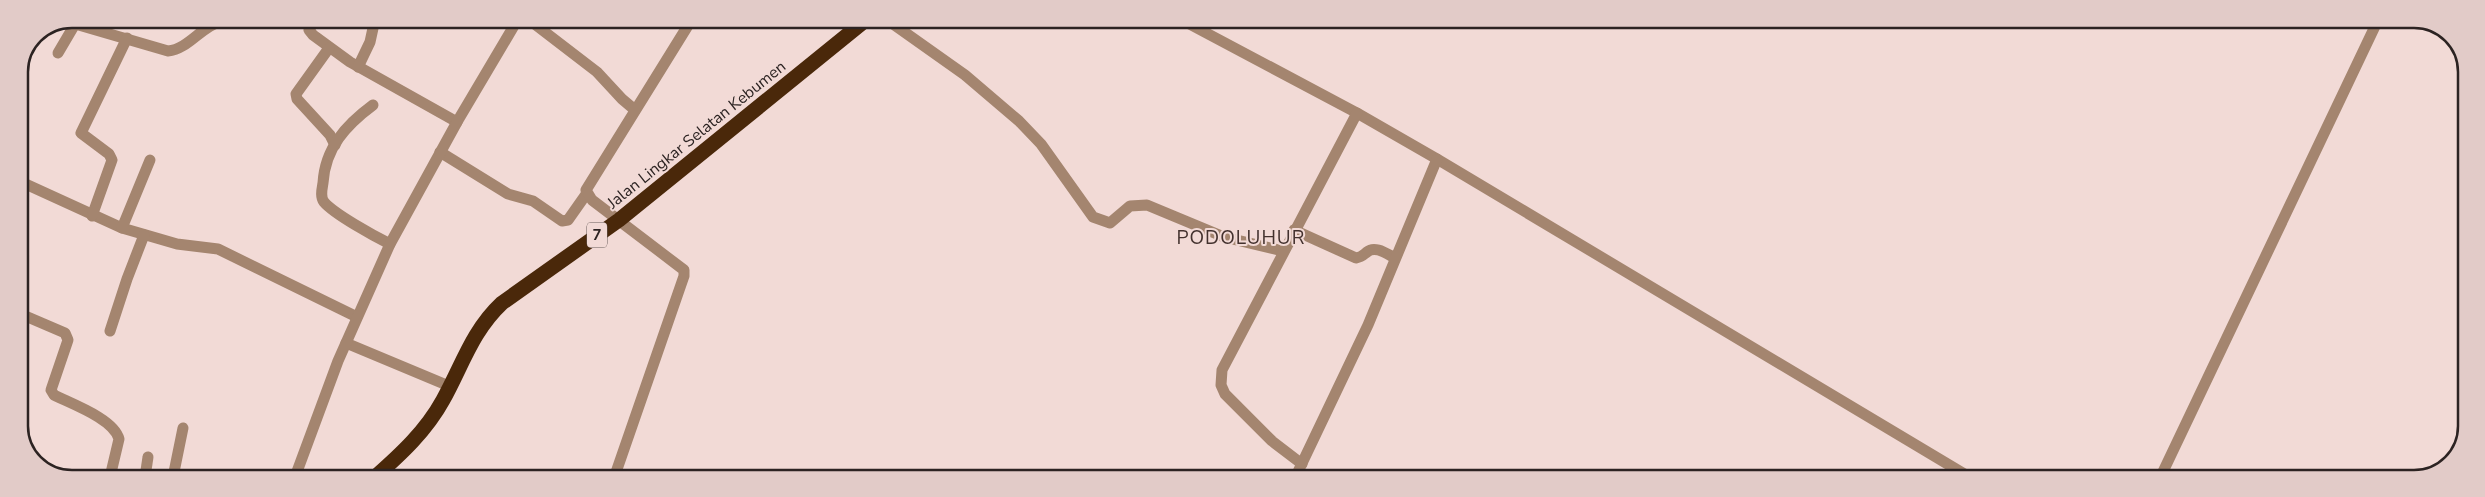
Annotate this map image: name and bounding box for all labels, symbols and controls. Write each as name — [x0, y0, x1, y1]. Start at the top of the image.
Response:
street label: Jalan Lingkar Selatan Kebumen — [602, 56, 791, 214]
road number: 7 — [587, 222, 607, 248]
district label: PODOLUHUR — [1177, 225, 1305, 251]

